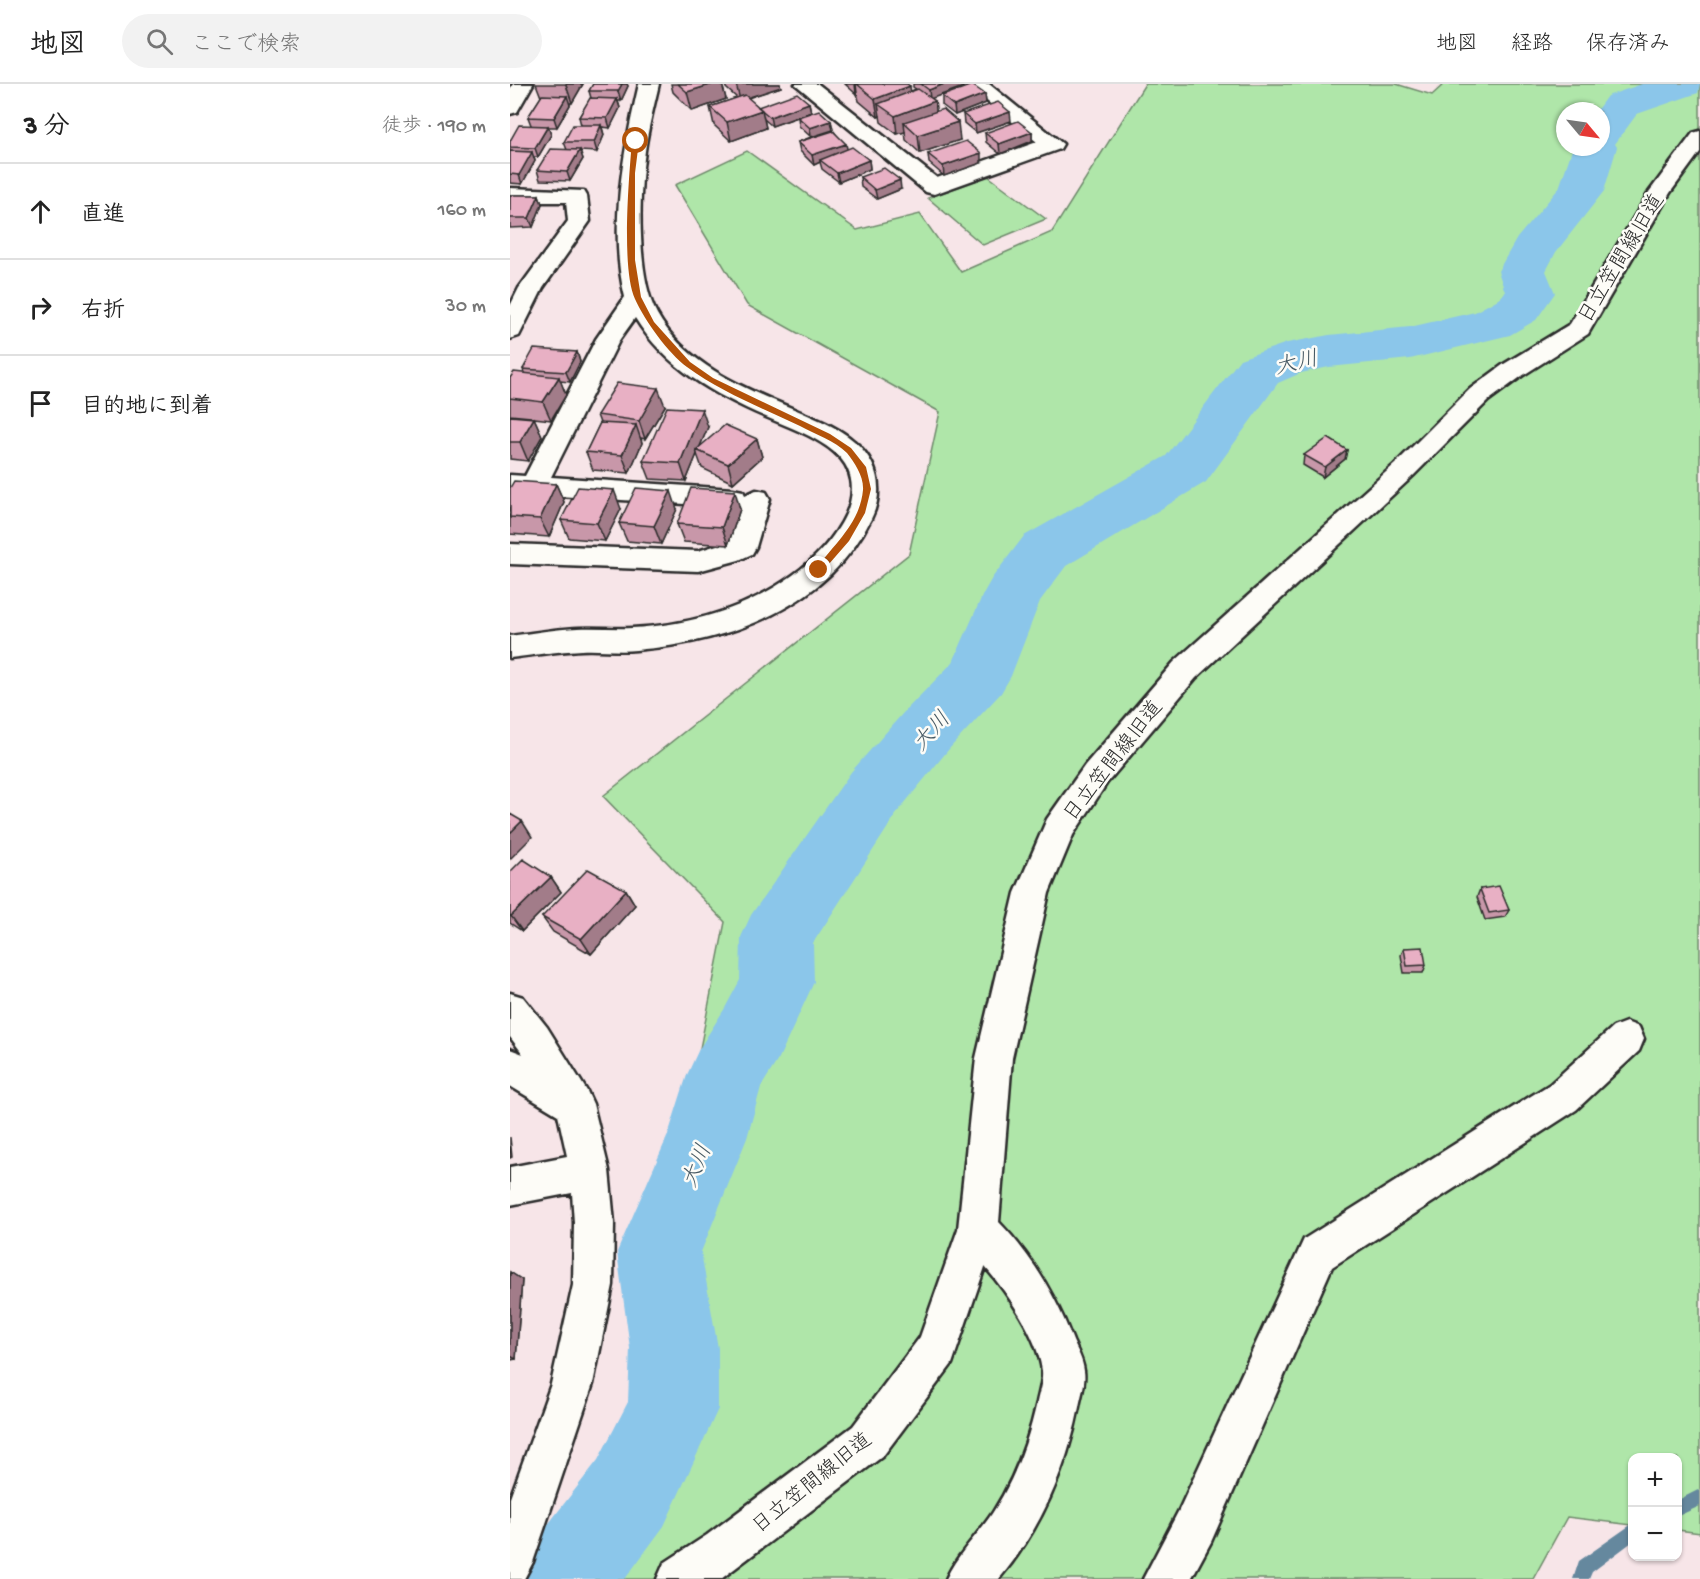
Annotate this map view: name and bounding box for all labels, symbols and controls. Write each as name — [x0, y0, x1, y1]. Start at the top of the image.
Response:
search box — [122, 14, 542, 68]
icon: search — [143, 25, 176, 58]
text: 地図 — [30, 30, 86, 63]
text: ここで検索 — [191, 33, 301, 59]
text: 地図 — [1436, 33, 1478, 58]
text: 経路 — [1511, 33, 1553, 58]
text: 保存済み — [1586, 33, 1670, 58]
north arrow — [1556, 102, 1610, 156]
text: 3 分 — [24, 113, 70, 144]
text: 徒歩 · 190 m — [382, 116, 486, 139]
route start — [622, 127, 648, 153]
street label: 日立笠間線旧道 — [1574, 190, 1672, 329]
icon: ahead — [24, 195, 57, 228]
text: 160 m — [437, 200, 486, 223]
text: 直進 — [81, 203, 125, 229]
icon: right — [24, 291, 57, 324]
text: 30 m — [445, 296, 486, 319]
text: 右折 — [81, 299, 125, 325]
water label: 大川 — [1272, 346, 1321, 383]
icon: arrive — [24, 387, 57, 420]
text: 目的地に到着 — [81, 395, 213, 421]
route end — [805, 556, 831, 582]
street label: 日立笠間線旧道 — [1059, 696, 1170, 828]
water label: 大川 — [908, 707, 957, 758]
water label: 大川 — [677, 1141, 719, 1192]
street label: 日立笠間線旧道 — [748, 1428, 878, 1541]
map controls — [1628, 1453, 1682, 1561]
button: + — [1628, 1453, 1682, 1507]
button: − — [1628, 1507, 1682, 1561]

